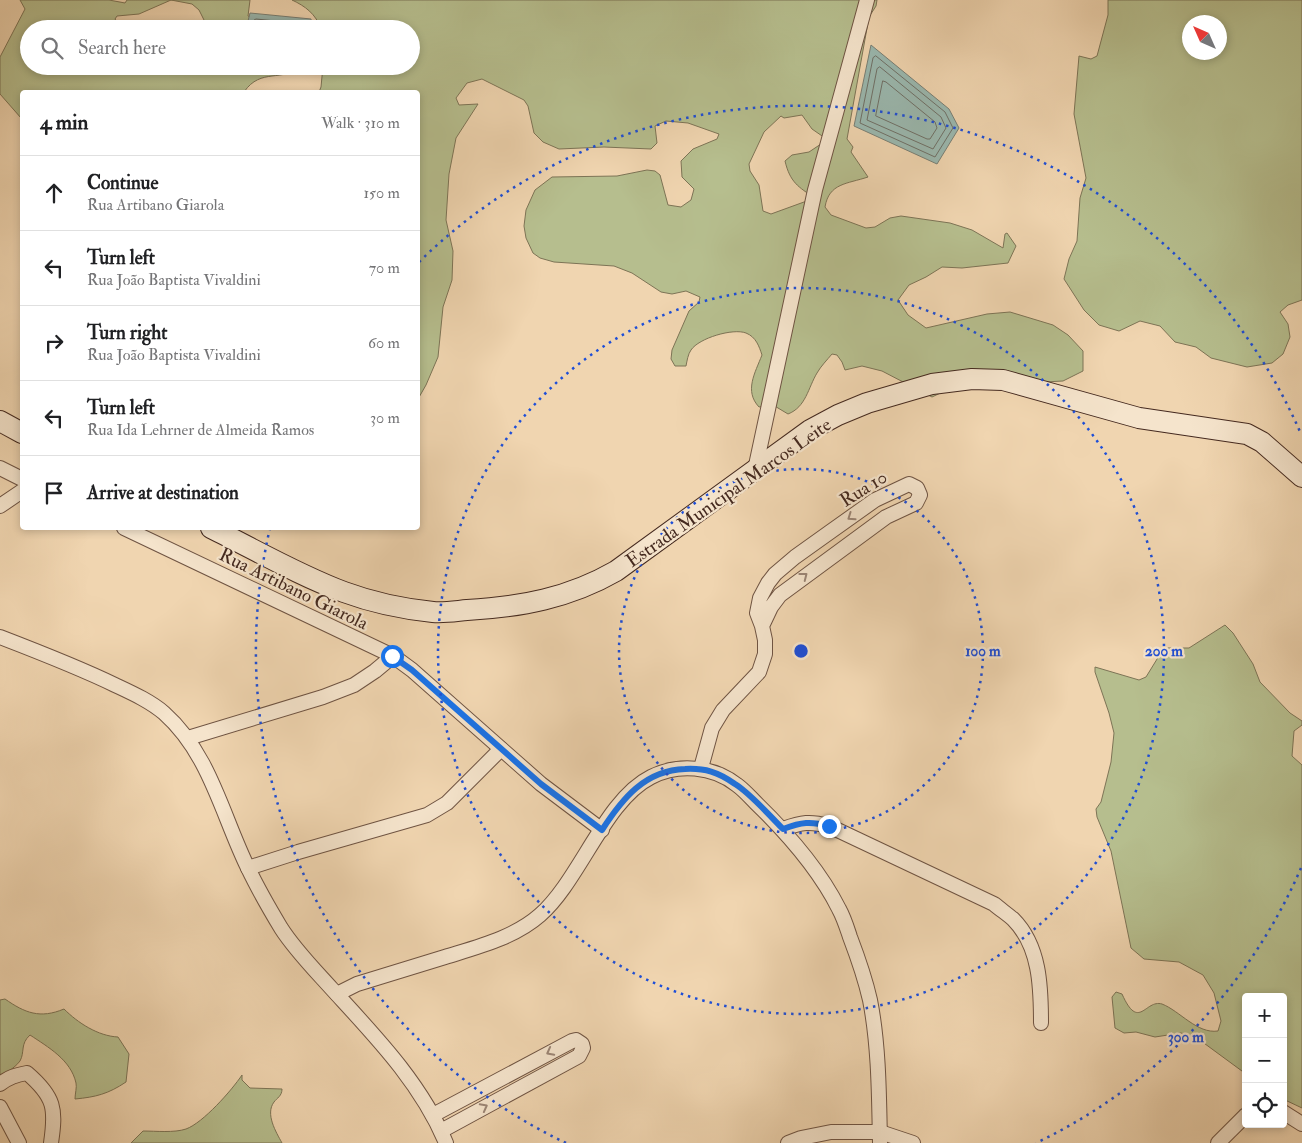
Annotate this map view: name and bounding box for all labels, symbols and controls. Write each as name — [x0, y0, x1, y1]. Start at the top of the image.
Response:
north arrow — [1182, 15, 1227, 60]
search box — [20, 20, 420, 75]
icon: search — [38, 34, 66, 62]
text: Search here — [78, 36, 166, 60]
text: 4 min — [40, 109, 88, 136]
text: Walk · 310 m — [321, 113, 400, 133]
text: Continue — [87, 171, 158, 195]
icon: ahead — [40, 179, 68, 207]
text: 150 m — [363, 183, 400, 203]
text: Rua Artibano Giarola — [87, 195, 224, 215]
text: Turn left — [87, 246, 155, 270]
icon: left — [40, 254, 68, 282]
text: 70 m — [369, 258, 400, 278]
text: Rua João Baptista Vivaldini — [87, 270, 261, 290]
text: Turn right — [87, 321, 167, 345]
icon: right — [40, 329, 68, 357]
text: 60 m — [368, 333, 400, 353]
text: Rua João Baptista Vivaldini — [87, 345, 261, 365]
text: Turn left — [87, 396, 155, 420]
icon: left — [40, 404, 68, 432]
text: 30 m — [370, 408, 400, 428]
street label: Estrada Municipal Marcos Leite — [621, 413, 836, 574]
text: Rua Ida Lehrner de Almeida Ramos — [87, 420, 314, 440]
street label: Rua 10 — [835, 465, 892, 513]
icon: arrive — [40, 479, 68, 507]
text: Arrive at destination — [87, 481, 239, 505]
one-way arrow — [847, 511, 856, 520]
street label: Rua Artibano Giarola — [215, 542, 372, 635]
one-way arrow — [798, 574, 807, 582]
centre of rings — [792, 642, 810, 660]
text: 100 m — [965, 642, 1001, 661]
text: 200 m — [1145, 642, 1183, 661]
route start — [381, 645, 404, 668]
route end — [818, 815, 841, 838]
map controls — [1242, 993, 1287, 1128]
button: + — [1242, 993, 1287, 1038]
text: 300 m — [1168, 1028, 1204, 1047]
button: − — [1242, 1038, 1287, 1083]
one-way arrow — [547, 1046, 556, 1056]
button: locate — [1242, 1083, 1287, 1128]
one-way arrow — [478, 1104, 487, 1114]

